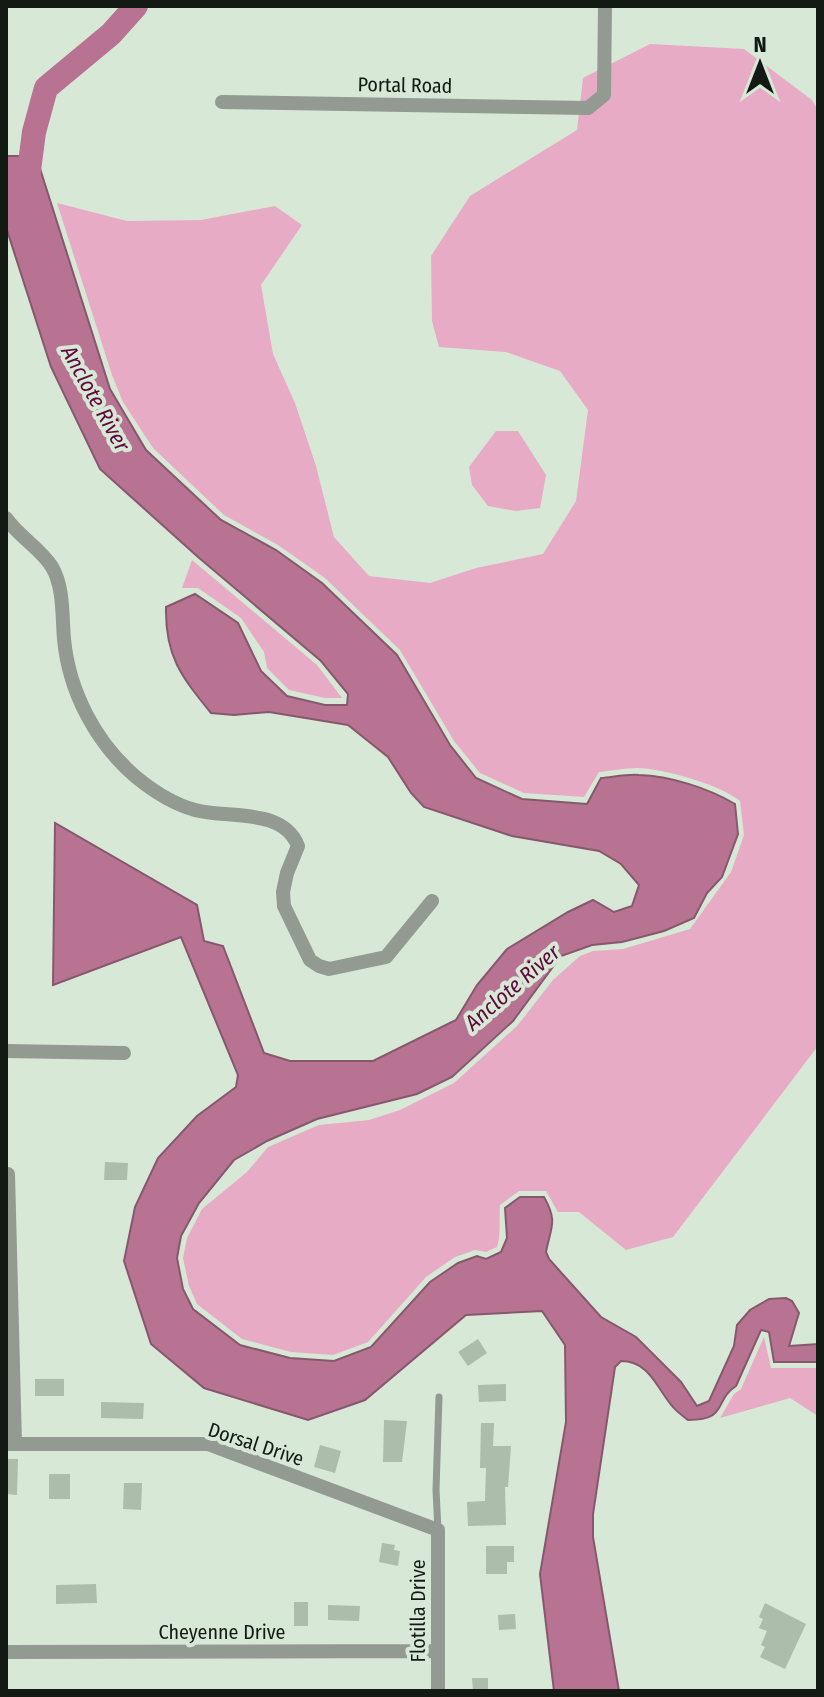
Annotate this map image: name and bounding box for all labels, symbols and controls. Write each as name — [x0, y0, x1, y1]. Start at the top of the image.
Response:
north arrow — [720, 24, 800, 104]
text: N — [753, 31, 767, 58]
street label: Portal Road — [357, 72, 453, 98]
water label: Anclote River — [55, 340, 136, 457]
water label: Anclote River — [459, 938, 566, 1037]
street label: Dorsal Drive — [205, 1417, 307, 1471]
street label: Flotilla Drive — [406, 1559, 430, 1663]
street label: Cheyenne Drive — [158, 1620, 286, 1644]

